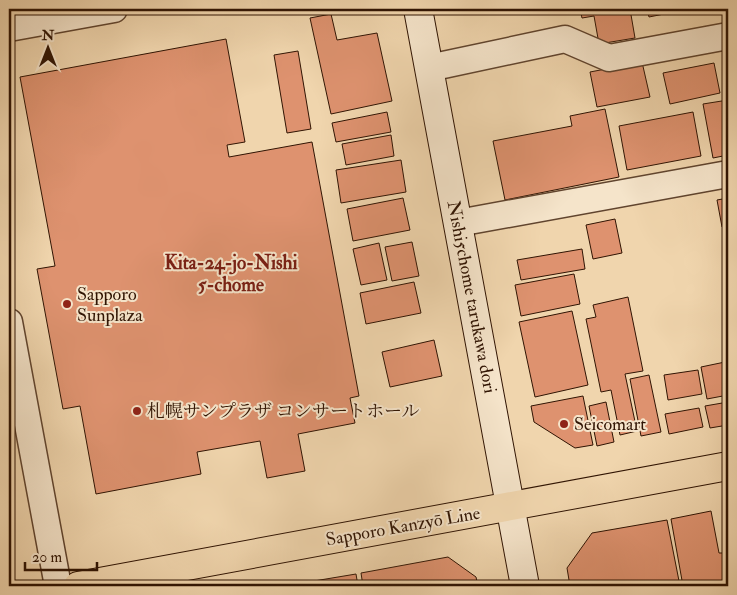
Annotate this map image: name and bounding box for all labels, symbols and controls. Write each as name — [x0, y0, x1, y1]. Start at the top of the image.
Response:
north arrow — [22, 22, 72, 72]
text: N — [41, 27, 55, 44]
street label: Nishi5chome tarukawa dori — [442, 199, 502, 396]
district label: Kita-24-jo-Nishi 5-chome — [164, 251, 298, 297]
place label: Sapporo Sunplaza — [77, 283, 143, 327]
marker: Sapporo Sunplaza — [61, 298, 73, 310]
place label: 札幌サンプラザ コンサートホール — [147, 400, 420, 423]
marker: 札幌サンプラザ コンサートホール — [131, 405, 143, 417]
place label: Seicomart — [574, 413, 646, 436]
marker: Seicomart — [558, 418, 570, 430]
street label: Sapporo Kanzyō Line — [324, 502, 483, 551]
scale bar — [25, 540, 98, 572]
text: 20 m — [32, 548, 62, 567]

